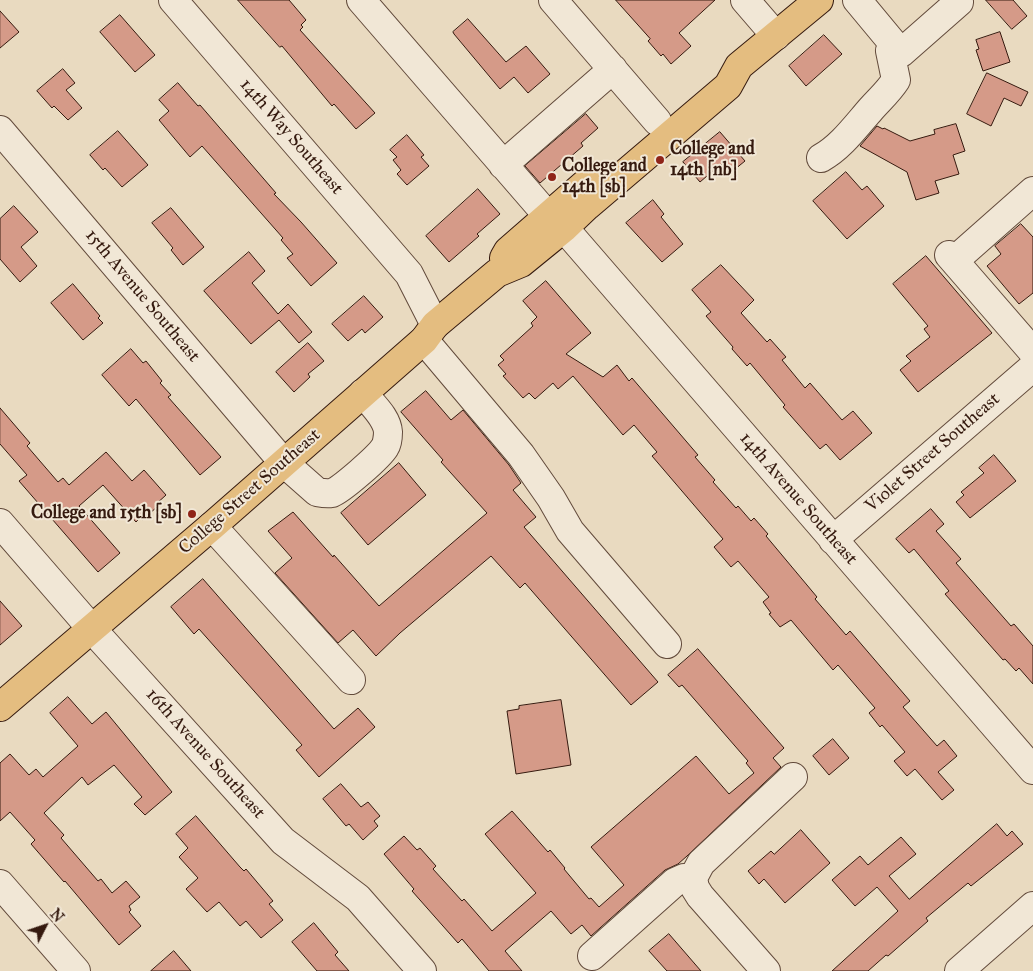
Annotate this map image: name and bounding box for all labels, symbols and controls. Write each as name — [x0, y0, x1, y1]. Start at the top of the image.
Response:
street label: 14th Way Southeast — [235, 75, 347, 199]
place label: College and 14th [nb] — [670, 139, 755, 182]
marker: College and 14th [nb] — [654, 154, 666, 166]
place label: College and 14th [sb] — [562, 156, 647, 198]
marker: College and 14th [sb] — [546, 171, 558, 183]
street label: 15th Avenue Southeast — [80, 225, 204, 367]
street label: Violet Street Southeast — [861, 389, 1005, 517]
street label: College Street Southeast — [175, 425, 325, 559]
street label: 14th Avenue Southeast — [734, 428, 862, 570]
place label: College and 15th [sb] — [31, 503, 182, 525]
marker: College and 15th [sb] — [186, 508, 198, 520]
street label: 16th Avenue Southeast — [141, 684, 269, 824]
north arrow — [20, 901, 70, 951]
text: N — [46, 906, 67, 926]

